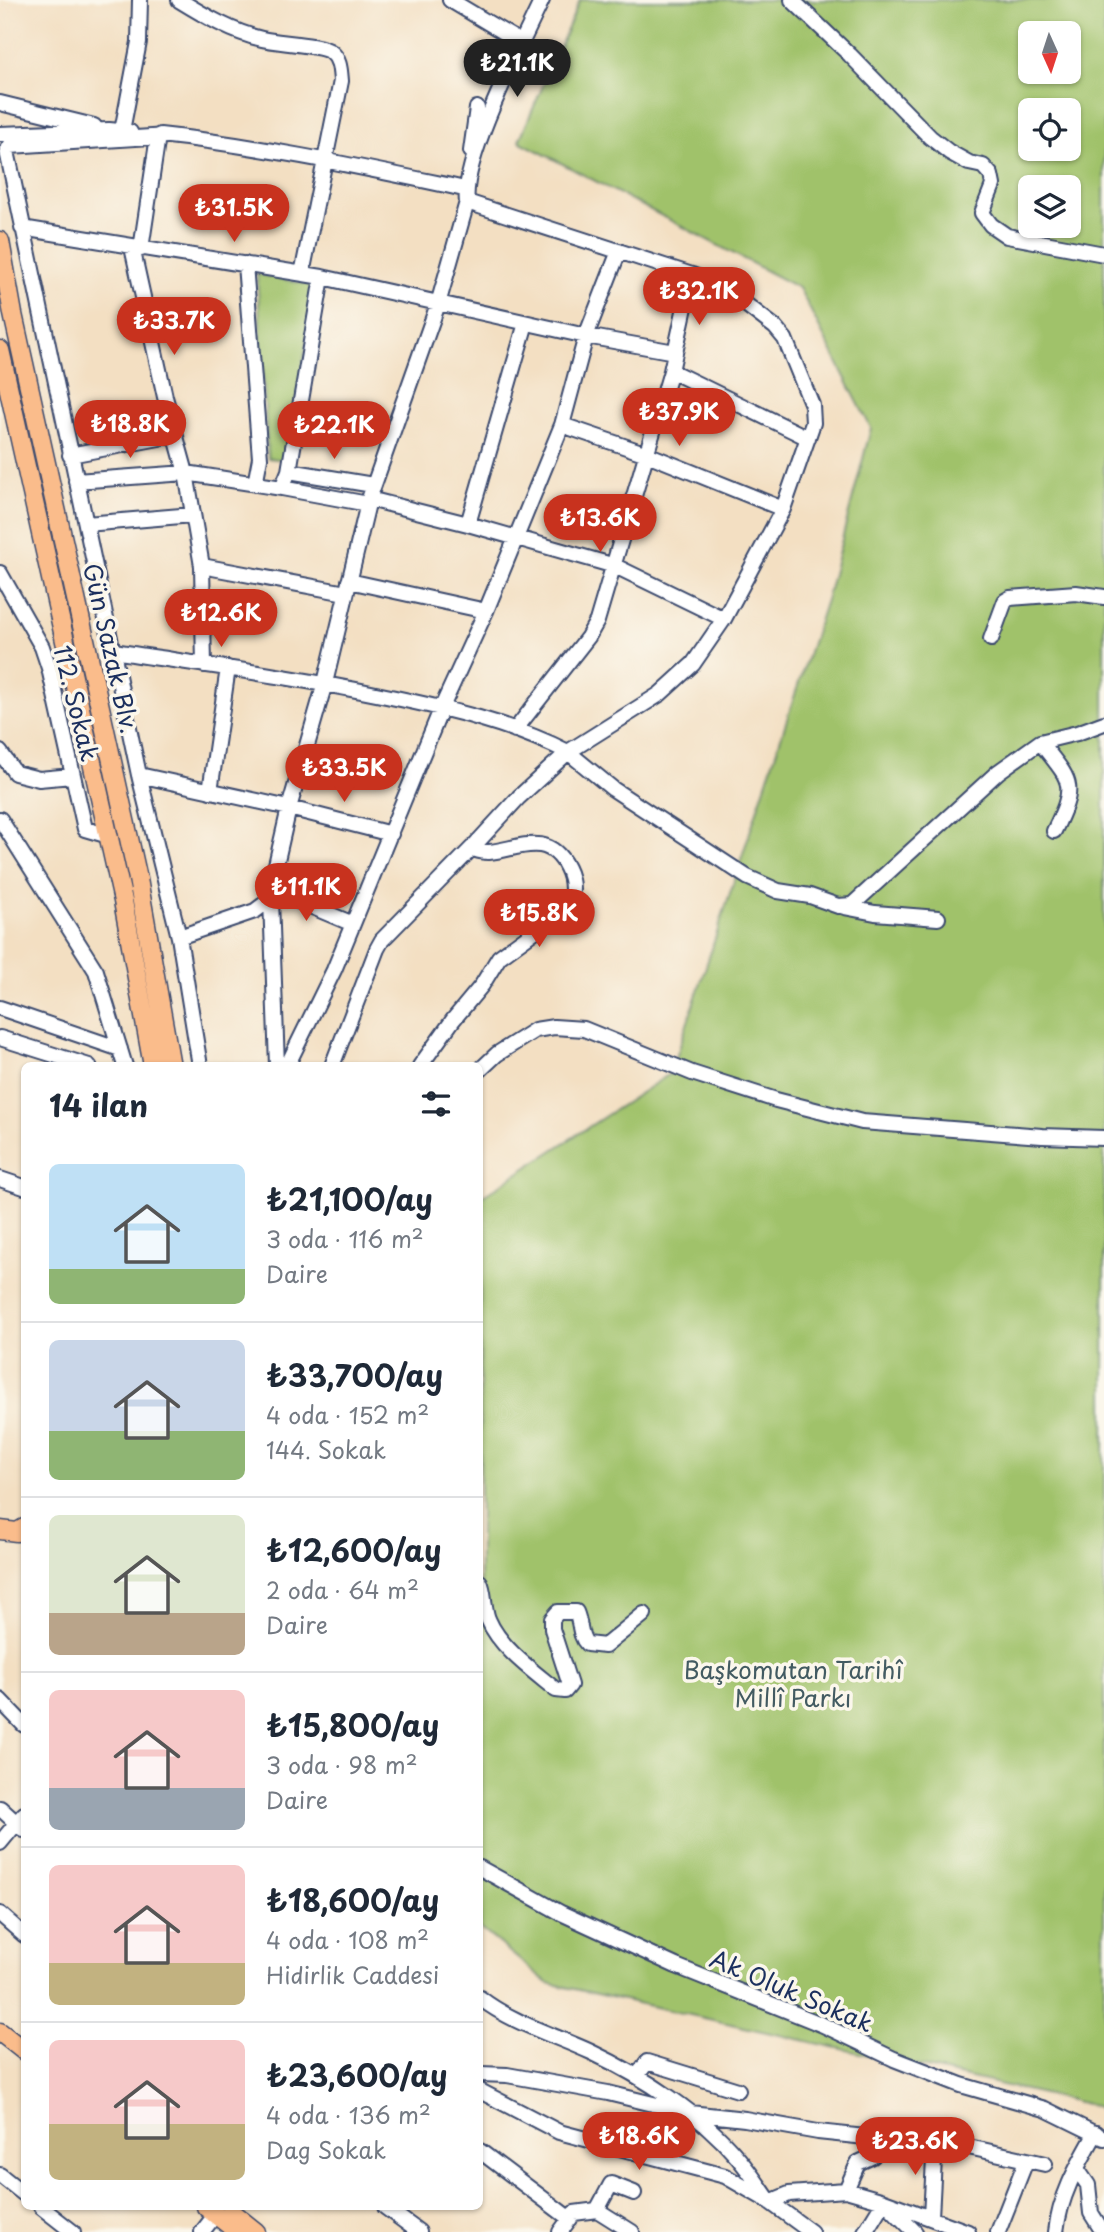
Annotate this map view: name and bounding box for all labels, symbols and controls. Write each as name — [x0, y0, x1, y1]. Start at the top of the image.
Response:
north arrow — [1018, 21, 1082, 84]
map controls — [1018, 21, 1081, 238]
pin: ₺21.1K — [460, 40, 574, 99]
text: ₺21.1K — [480, 44, 554, 79]
button: locate — [1018, 98, 1081, 161]
button: layers — [1018, 175, 1081, 238]
pin: ₺31.5K — [177, 184, 291, 244]
text: ₺31.5K — [194, 189, 274, 224]
pin: ₺32.1K — [642, 268, 756, 327]
text: ₺32.1K — [659, 272, 739, 307]
pin: ₺33.7K — [117, 298, 231, 357]
text: ₺33.7K — [133, 302, 215, 337]
pin: ₺37.9K — [622, 388, 736, 448]
text: ₺37.9K — [639, 393, 719, 428]
pin: ₺18.8K — [73, 400, 187, 460]
pin: ₺22.1K — [277, 402, 391, 461]
text: ₺18.8K — [90, 405, 170, 440]
text: ₺22.1K — [293, 406, 375, 441]
pin: ₺13.6K — [543, 494, 657, 554]
text: ₺13.6K — [560, 499, 640, 534]
street label: Gün Sazak Blv. — [75, 559, 149, 737]
pin: ₺12.6K — [164, 590, 278, 649]
text: ₺12.6K — [180, 594, 262, 629]
street label: 112. Sokak — [45, 641, 109, 765]
pin: ₺33.5K — [287, 744, 401, 804]
text: ₺33.5K — [301, 749, 387, 784]
pin: ₺11.1K — [249, 864, 363, 923]
text: ₺11.1K — [271, 868, 341, 903]
pin: ₺15.8K — [482, 890, 596, 949]
text: ₺15.8K — [500, 894, 578, 929]
text: 14 ilan — [49, 1082, 148, 1127]
icon: filters — [417, 1085, 455, 1123]
text: ₺21,100/ay — [266, 1176, 433, 1221]
icon: home — [105, 1192, 189, 1276]
text: 3 oda · 116 m² — [266, 1221, 424, 1256]
text: Daire — [266, 1256, 328, 1291]
text: ₺33,700/ay — [266, 1352, 443, 1397]
icon: home — [105, 1368, 189, 1452]
text: 4 oda · 152 m² — [266, 1397, 429, 1432]
text: 144. Sokak — [266, 1432, 386, 1467]
text: ₺12,600/ay — [266, 1527, 441, 1572]
icon: home — [105, 1543, 189, 1627]
text: 2 oda · 64 m² — [266, 1572, 419, 1607]
text: Daire — [266, 1607, 328, 1642]
park label: Başkomutan Tarihî Millî Parkı — [684, 1651, 904, 1715]
text: ₺15,800/ay — [266, 1702, 439, 1747]
icon: home — [105, 1718, 189, 1802]
text: 3 oda · 98 m² — [266, 1747, 418, 1782]
text: Daire — [266, 1782, 328, 1817]
text: ₺18,600/ay — [266, 1877, 439, 1922]
icon: home — [105, 1893, 189, 1977]
text: 4 oda · 108 m² — [266, 1922, 429, 1957]
street label: Ak Oluk Sokak — [705, 1939, 879, 2041]
text: Hidirlik Caddesi — [266, 1957, 439, 1992]
text: ₺23,600/ay — [266, 2052, 448, 2097]
icon: home — [105, 2068, 189, 2152]
text: 4 oda · 136 m² — [266, 2097, 431, 2132]
pin: ₺18.6K — [582, 2112, 696, 2172]
text: ₺18.6K — [598, 2117, 680, 2152]
pin: ₺23.6K — [858, 2118, 972, 2177]
text: ₺23.6K — [872, 2122, 958, 2157]
text: Dag Sokak — [266, 2132, 386, 2167]

